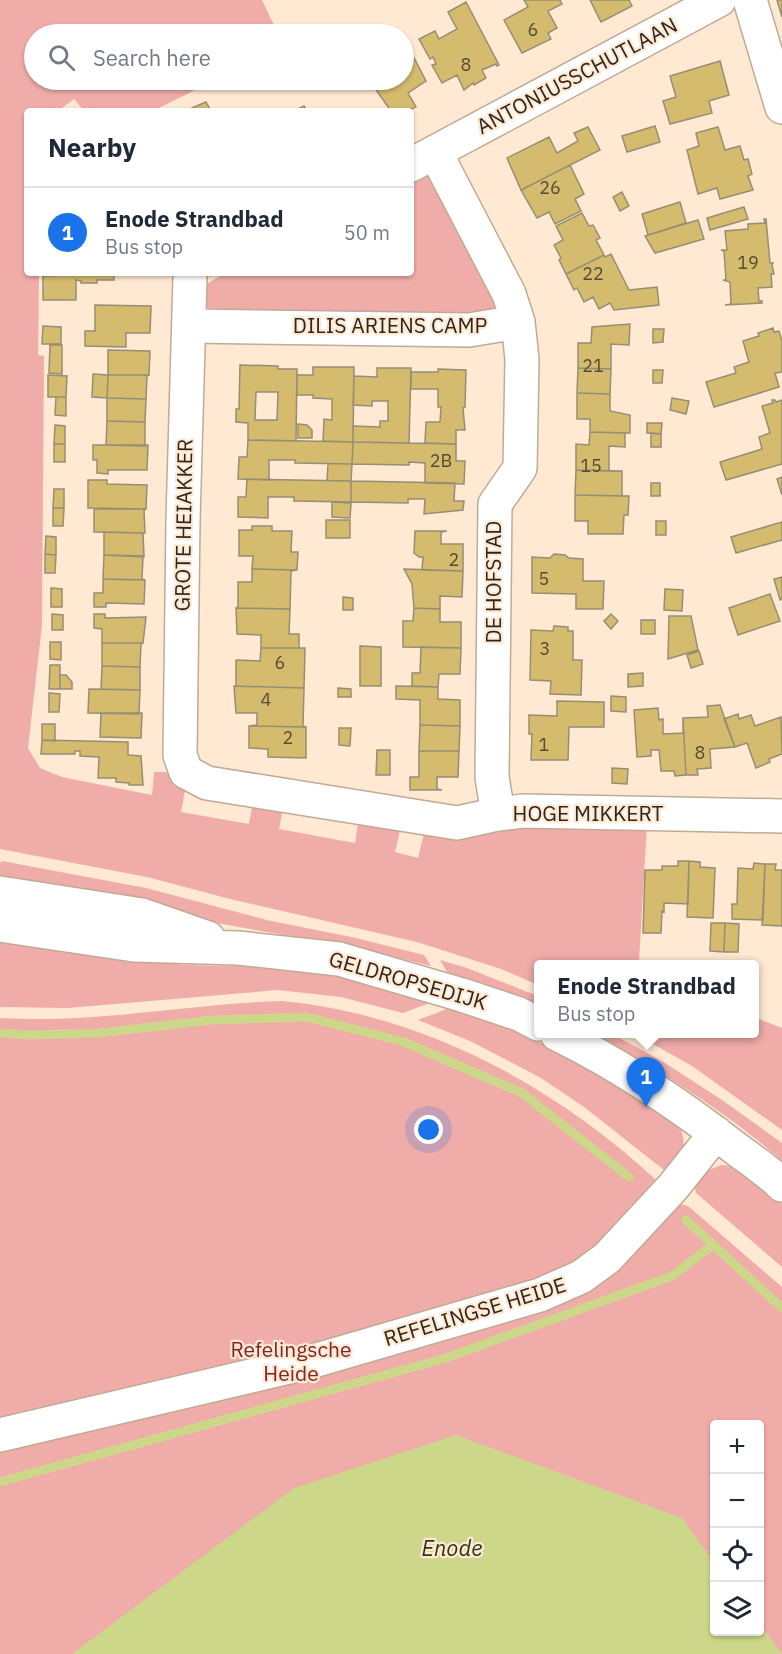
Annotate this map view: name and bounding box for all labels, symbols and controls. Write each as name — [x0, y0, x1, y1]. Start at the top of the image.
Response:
street label: ANTONIUSSCHUTLAAN — [471, 10, 682, 140]
house number: 6 — [528, 18, 538, 41]
search box — [24, 24, 414, 90]
icon: search — [45, 41, 78, 74]
text: Search here — [93, 43, 211, 72]
house number: 8 — [461, 53, 471, 76]
text: Nearby — [48, 130, 136, 164]
house number: 26 — [539, 176, 561, 199]
text: Enode Strandbad — [105, 204, 284, 233]
text: 1 — [62, 219, 74, 246]
text: 50 m — [344, 219, 390, 246]
text: Bus stop — [105, 233, 183, 260]
house number: 19 — [737, 251, 759, 274]
house number: 22 — [582, 262, 604, 285]
street label: DILIS ARIENS CAMP — [293, 311, 487, 339]
house number: 21 — [582, 354, 604, 377]
street label: GROTE HEIAKKER — [167, 438, 199, 612]
house number: 2B — [430, 449, 452, 472]
house number: 15 — [580, 454, 602, 477]
street label: DE HOFSTAD — [479, 521, 507, 643]
house number: 2 — [449, 548, 459, 571]
house number: 5 — [539, 567, 549, 590]
house number: 3 — [540, 637, 550, 660]
house number: 6 — [275, 651, 285, 674]
house number: 4 — [261, 688, 272, 711]
house number: 2 — [283, 726, 293, 749]
house number: 1 — [539, 733, 549, 756]
house number: 8 — [695, 741, 705, 764]
street label: HOGE MIKKERT — [513, 799, 663, 827]
street label: GELDROPSEDIJK — [326, 944, 491, 1016]
popup — [534, 960, 759, 1038]
text: Enode Strandbad — [557, 971, 736, 1000]
text: Bus stop — [557, 1000, 635, 1027]
pin: 1 — [626, 1058, 666, 1107]
your location — [414, 1115, 443, 1144]
street label: REFELINGSE HEIDE — [380, 1270, 569, 1352]
park label: Refelingsche Heide — [230, 1335, 352, 1387]
map controls — [710, 1420, 764, 1636]
button: + — [710, 1420, 764, 1474]
button: − — [710, 1474, 764, 1528]
button: locate — [710, 1528, 764, 1582]
water label: Enode — [421, 1533, 483, 1562]
button: layers — [710, 1582, 764, 1636]

